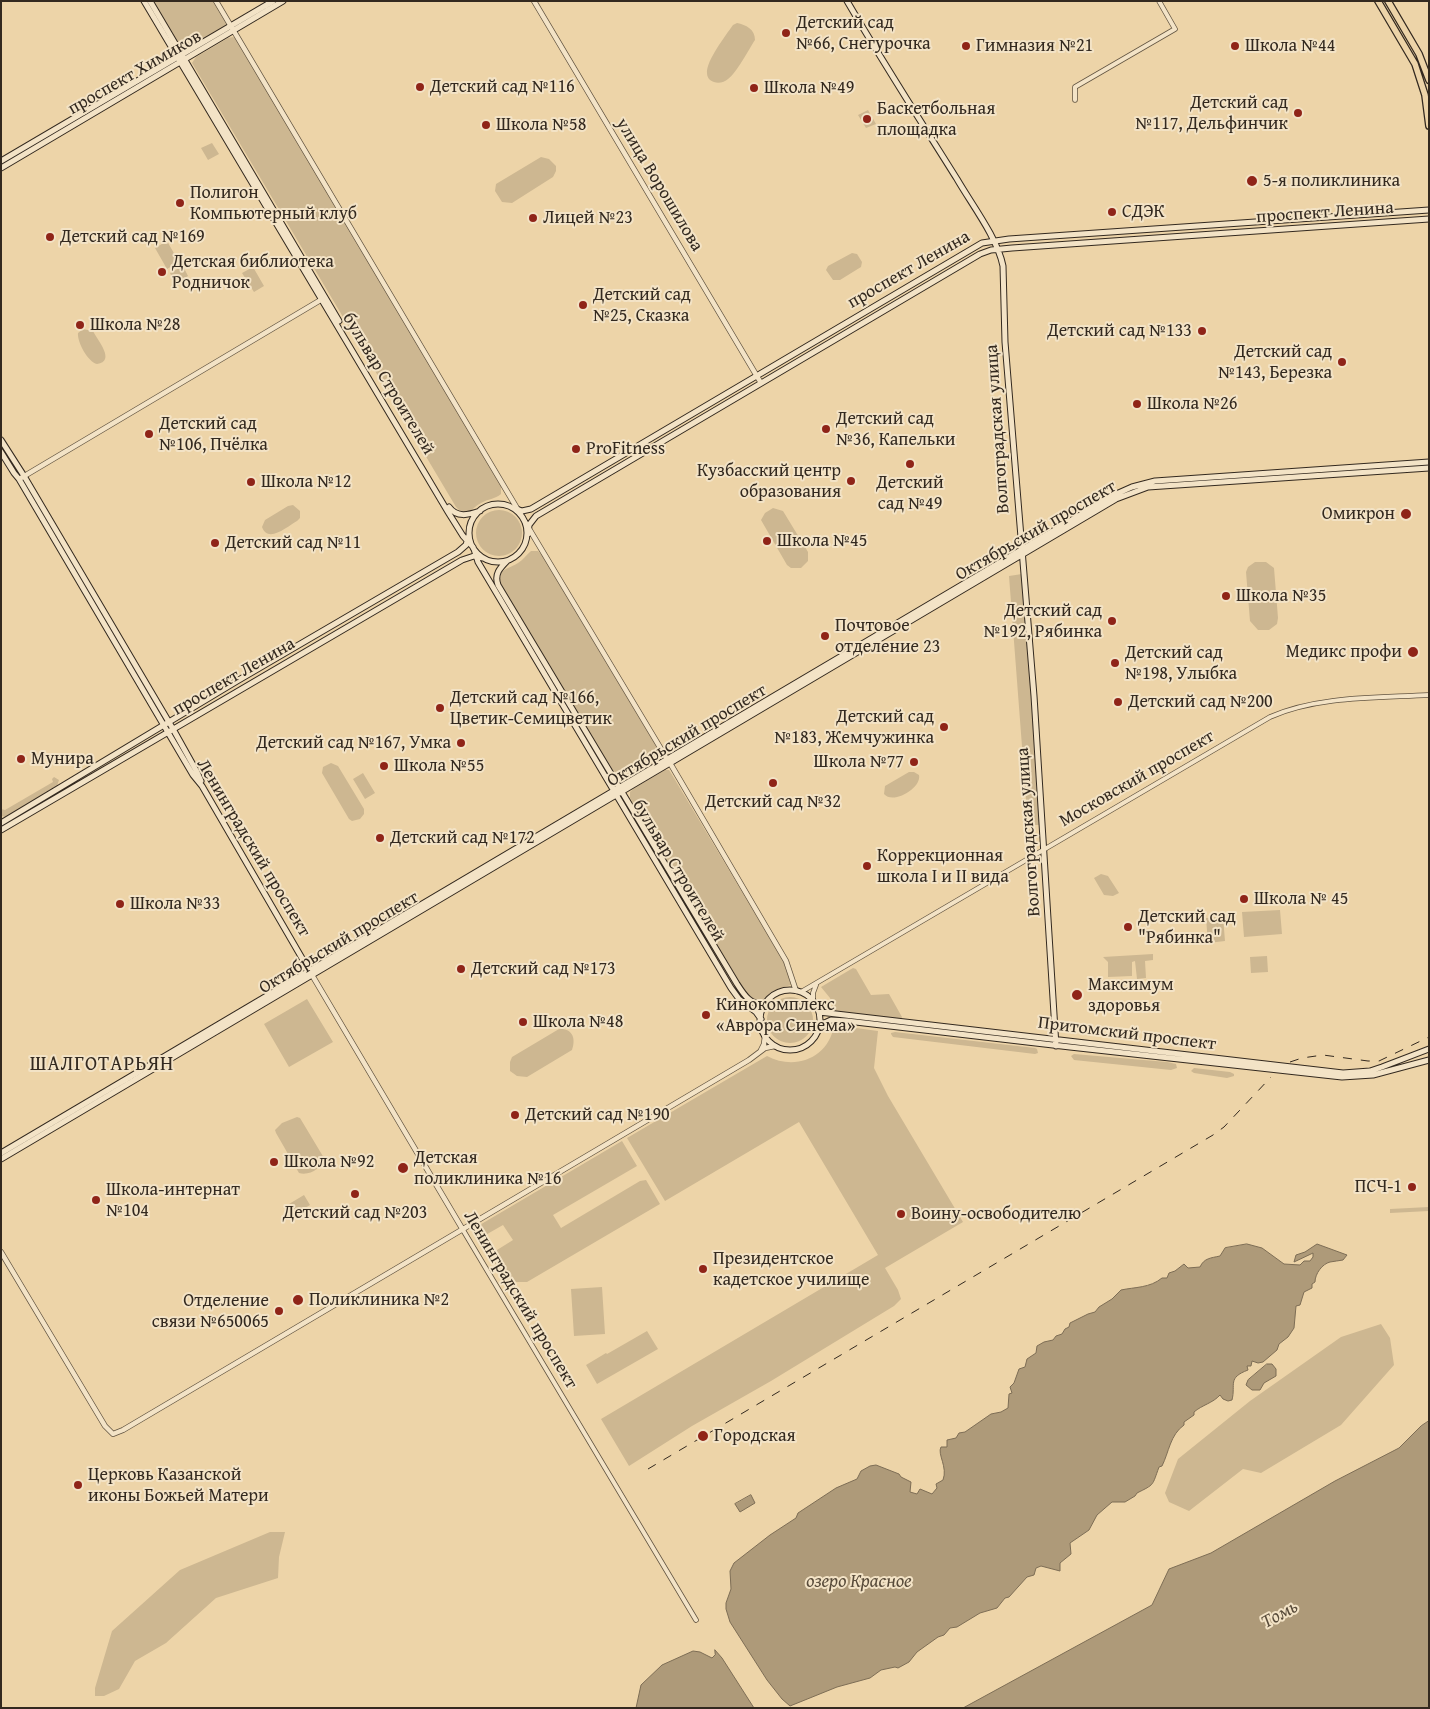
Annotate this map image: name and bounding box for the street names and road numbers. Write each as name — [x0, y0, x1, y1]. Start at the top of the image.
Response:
street label: проспект Химиков — [64, 26, 206, 120]
street label: улица Ворошилова — [611, 114, 707, 256]
street label: проспект Ленина — [1256, 197, 1394, 229]
street label: проспект Ленина — [844, 226, 974, 314]
street label: бульвар Строителей — [337, 309, 439, 459]
street label: Волгоградская улица — [981, 344, 1015, 514]
street label: Октябрьский проспект — [952, 476, 1120, 586]
street label: проспект Ленина — [169, 633, 299, 721]
street label: Октябрьский проспект — [603, 680, 771, 792]
street label: Московский проспект — [1056, 726, 1218, 832]
street label: Волгоградская улица — [1012, 747, 1046, 917]
street label: Ленинградский проспект — [191, 755, 315, 941]
street label: бульвар Строителей — [627, 796, 729, 946]
street label: Октябрьский проспект — [255, 887, 423, 999]
street label: Притомский проспект — [1037, 1012, 1217, 1056]
street label: Ленинградский проспект — [458, 1207, 582, 1393]

